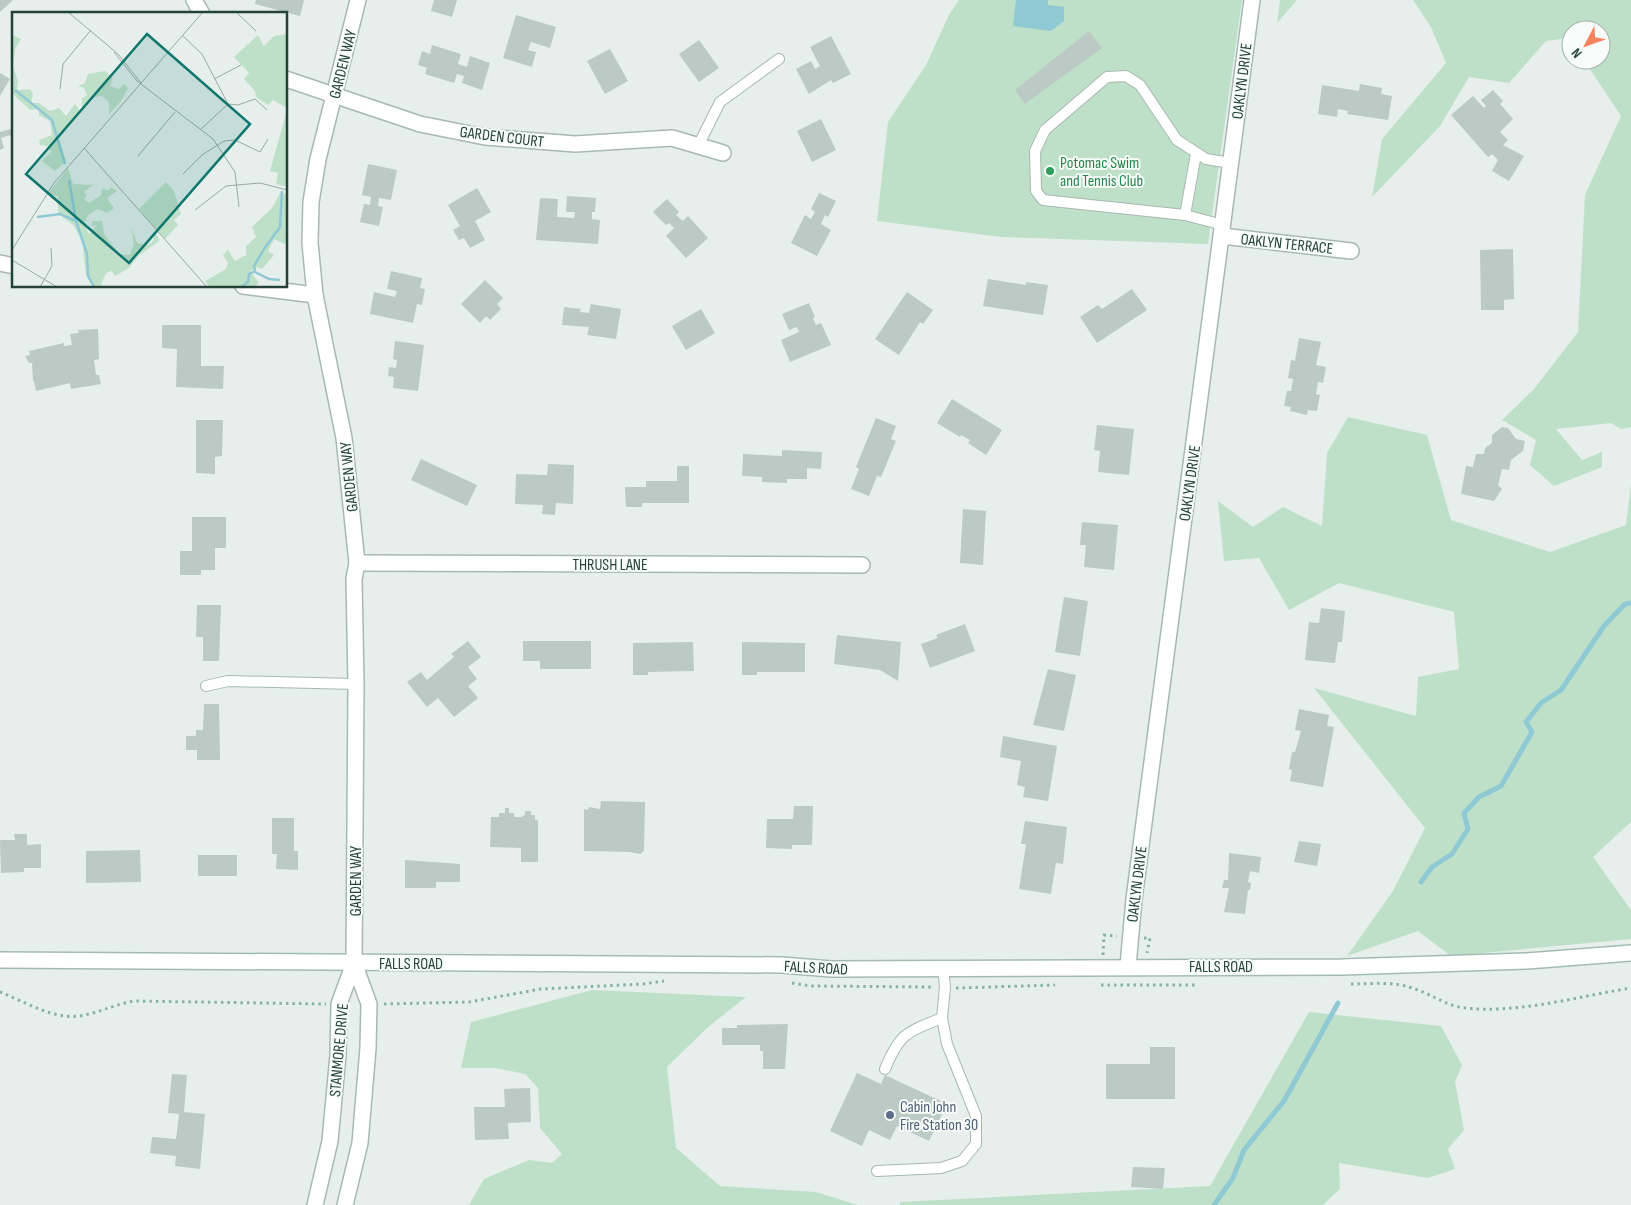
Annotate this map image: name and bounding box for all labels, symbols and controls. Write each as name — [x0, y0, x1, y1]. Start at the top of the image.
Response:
inset map — [12, 12, 288, 288]
north arrow — [1561, 20, 1611, 70]
street label: GARDEN WAY — [326, 28, 361, 101]
street label: OAKLYN DRIVE — [1228, 42, 1257, 120]
text: N — [1568, 45, 1585, 62]
street label: GARDEN COURT — [459, 123, 545, 152]
place label: Potomac Swim and Tennis Club — [1060, 154, 1143, 191]
marker: Potomac Swim and Tennis Club — [1044, 165, 1056, 177]
street label: OAKLYN TERRACE — [1240, 230, 1334, 259]
street label: GARDEN WAY — [336, 441, 363, 513]
street label: OAKLYN DRIVE — [1176, 444, 1205, 522]
street label: THRUSH LANE — [572, 556, 648, 575]
street label: OAKLYN DRIVE — [1123, 845, 1152, 923]
street label: GARDEN WAY — [347, 846, 366, 916]
street label: FALLS ROAD — [379, 955, 443, 974]
street label: FALLS ROAD — [784, 957, 848, 980]
street label: FALLS ROAD — [1189, 958, 1253, 977]
street label: STANMORE DRIVE — [326, 1003, 353, 1098]
place label: Cabin John Fire Station 30 — [900, 1098, 978, 1135]
marker: Cabin John Fire Station 30 — [884, 1109, 896, 1121]

